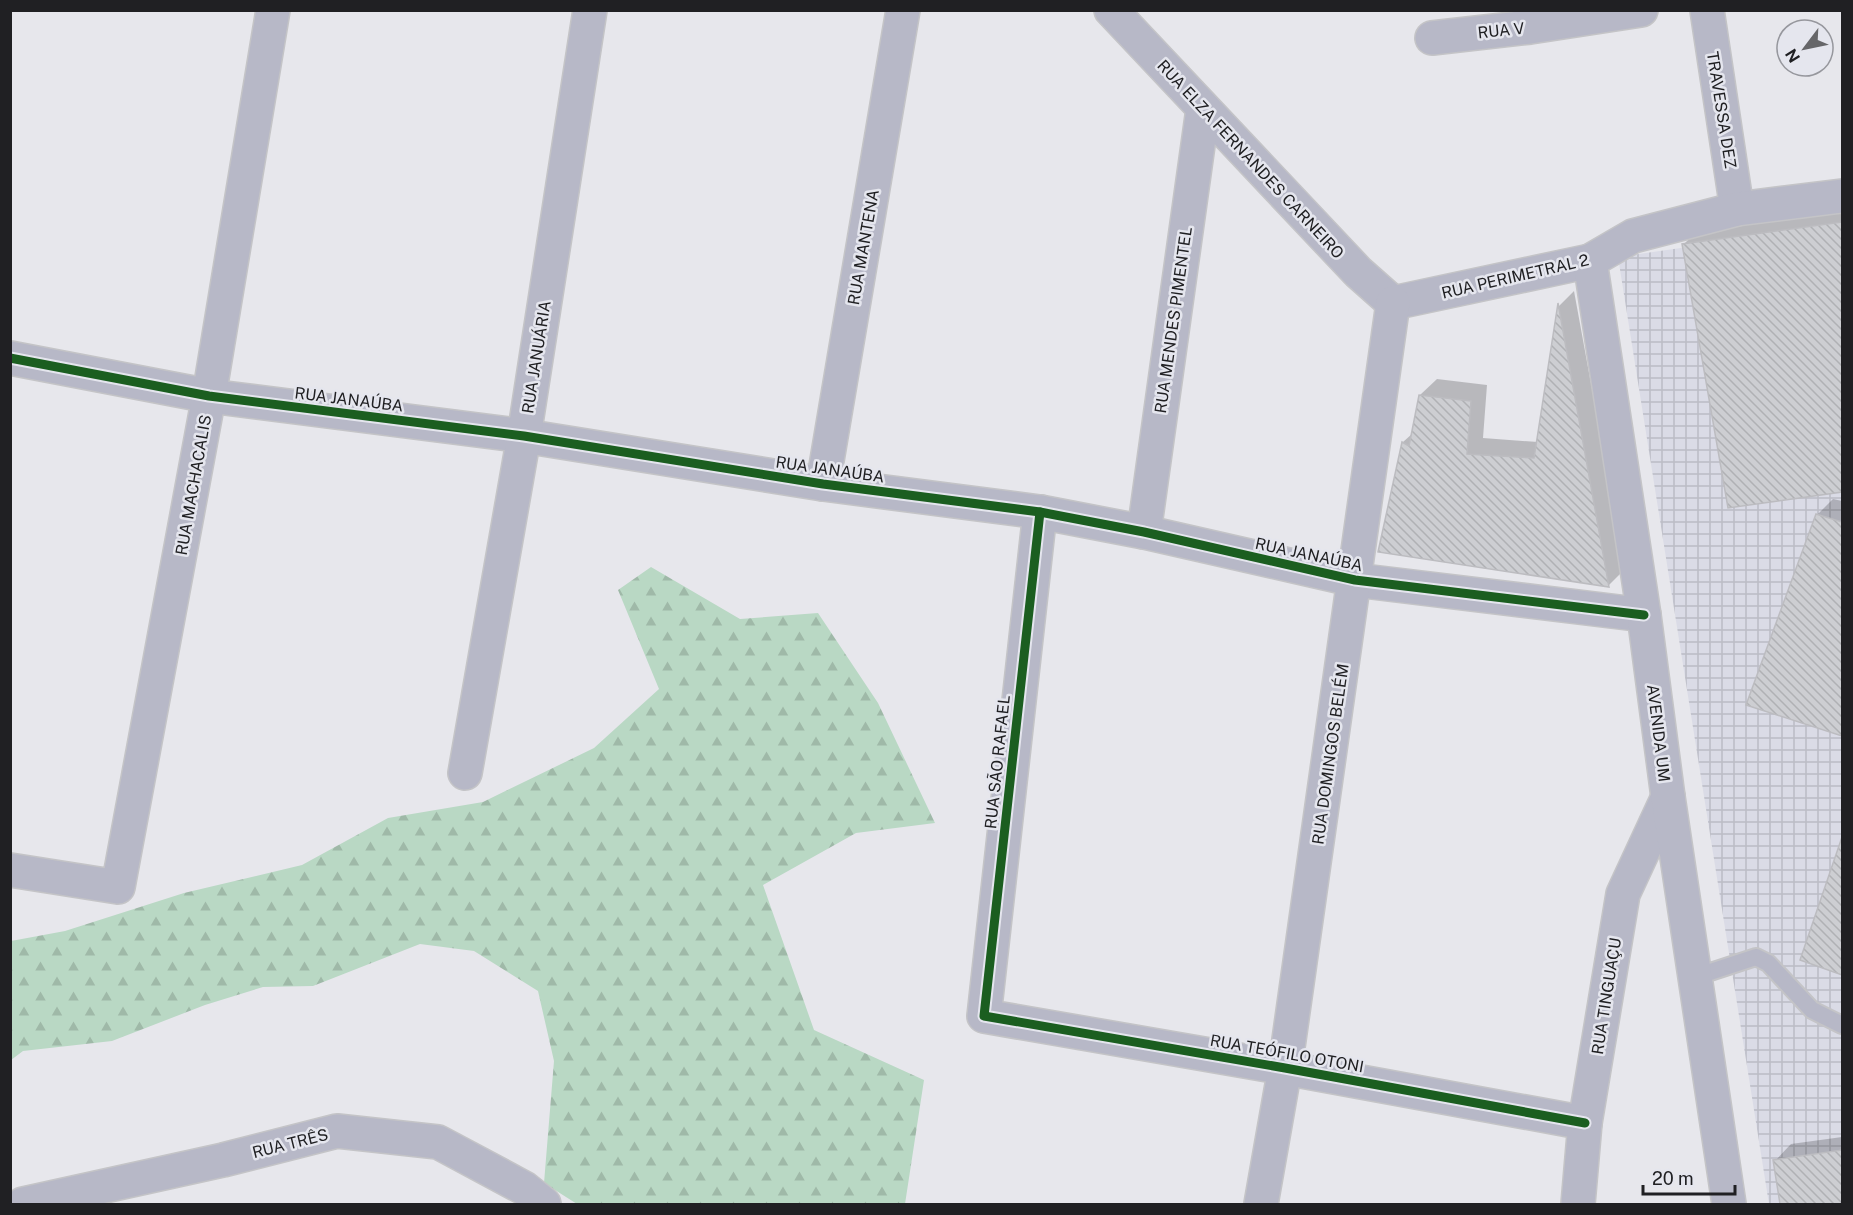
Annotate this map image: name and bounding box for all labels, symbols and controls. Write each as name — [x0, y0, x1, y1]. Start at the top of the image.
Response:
north arrow — [1775, 18, 1835, 78]
street label: RUA V — [1477, 19, 1526, 42]
text: N — [1781, 45, 1804, 66]
street label: TRAVESSA DEZ — [1703, 50, 1740, 170]
street label: RUA ELZA FERNANDES CARNEIRO — [1153, 56, 1348, 263]
street label: RUA MANTENA — [844, 188, 883, 306]
street label: RUA MENDES PIMENTEL — [1151, 226, 1196, 415]
street label: RUA PERIMETRAL 2 — [1440, 250, 1591, 303]
street label: RUA JANUÁRIA — [517, 299, 555, 415]
street label: RUA JANAÚBA — [293, 382, 405, 416]
street label: RUA MACHACALIS — [172, 413, 215, 557]
street label: RUA JANAÚBA — [774, 451, 886, 487]
street label: RUA JANAÚBA — [1253, 533, 1365, 575]
street label: RUA DOMINGOS BELÉM — [1307, 662, 1353, 846]
street label: AVENIDA UM — [1643, 683, 1674, 783]
street label: RUA SÃO RAFAEL — [980, 694, 1014, 830]
street label: RUA TINGUAÇU — [1588, 936, 1625, 1056]
street label: RUA TEÓFILO OTONI — [1209, 1030, 1365, 1076]
street label: RUA TRÊS — [250, 1124, 330, 1162]
scale bar — [1643, 1158, 1734, 1196]
text: 20 m — [1652, 1168, 1694, 1189]

